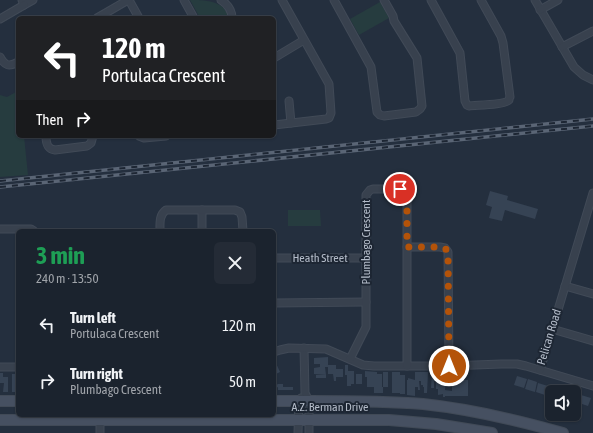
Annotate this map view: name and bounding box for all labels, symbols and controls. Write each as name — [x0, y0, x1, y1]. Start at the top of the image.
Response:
icon: left — [36, 32, 88, 84]
text: 120 m — [102, 32, 165, 64]
text: Portulaca Crescent — [102, 65, 225, 86]
icon: right — [72, 108, 94, 130]
text: Then — [36, 111, 64, 128]
pin — [383, 172, 417, 206]
icon: arrive — [389, 178, 411, 200]
street label: Plumbago Crescent — [359, 199, 373, 284]
text: 3 min — [36, 242, 85, 269]
button: close — [214, 242, 256, 284]
street label: Heath Street — [292, 251, 348, 265]
text: 240 m · 13:50 — [36, 271, 99, 286]
street label: Pelican Road — [534, 307, 564, 367]
text: Turn left — [70, 309, 116, 326]
icon: left — [36, 314, 58, 336]
text: 120 m — [222, 317, 256, 334]
text: Portulaca Crescent — [70, 326, 159, 341]
position arrow — [428, 345, 470, 387]
text: Turn right — [70, 365, 123, 382]
icon: right — [36, 370, 58, 392]
text: 50 m — [229, 373, 256, 390]
text: Plumbago Crescent — [70, 382, 162, 397]
map controls — [545, 385, 581, 421]
button: sound — [545, 385, 581, 421]
street label: A.Z. Berman Drive — [292, 400, 368, 414]

